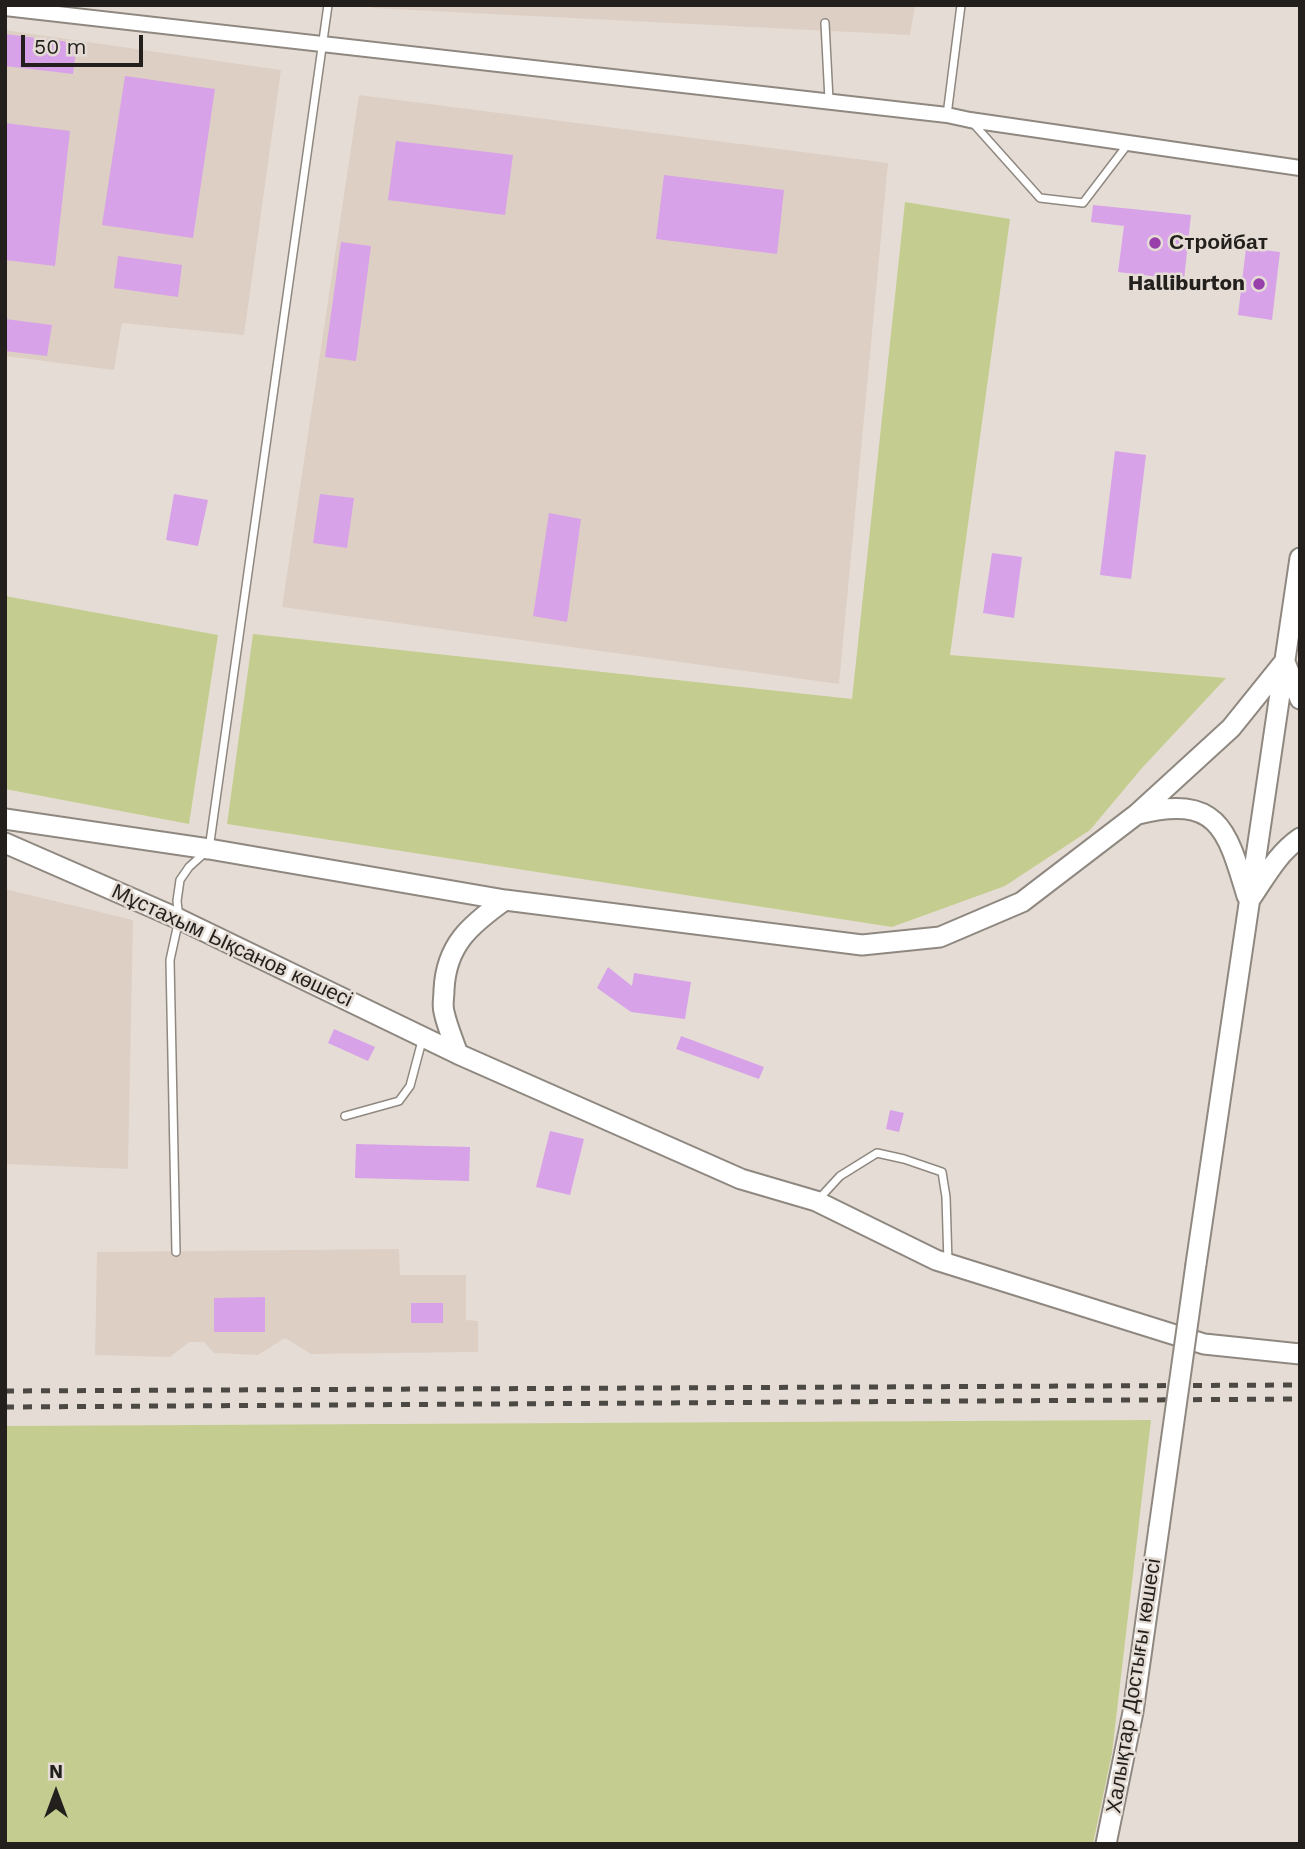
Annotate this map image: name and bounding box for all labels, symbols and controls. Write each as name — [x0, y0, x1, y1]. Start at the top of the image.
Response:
scale bar — [24, 21, 147, 65]
text: 50 m — [34, 34, 86, 59]
place label: Стройбат — [1169, 230, 1268, 256]
marker: Стройбат — [1147, 235, 1163, 251]
place label: Halliburton — [1128, 271, 1245, 297]
marker: Halliburton — [1251, 276, 1267, 292]
street label: Мұстахым Ықсанов көшесі — [108, 879, 356, 1013]
street label: Халықтар Достығы көшесі — [1101, 1557, 1167, 1815]
north arrow — [21, 1758, 91, 1828]
text: N — [49, 1760, 63, 1783]

